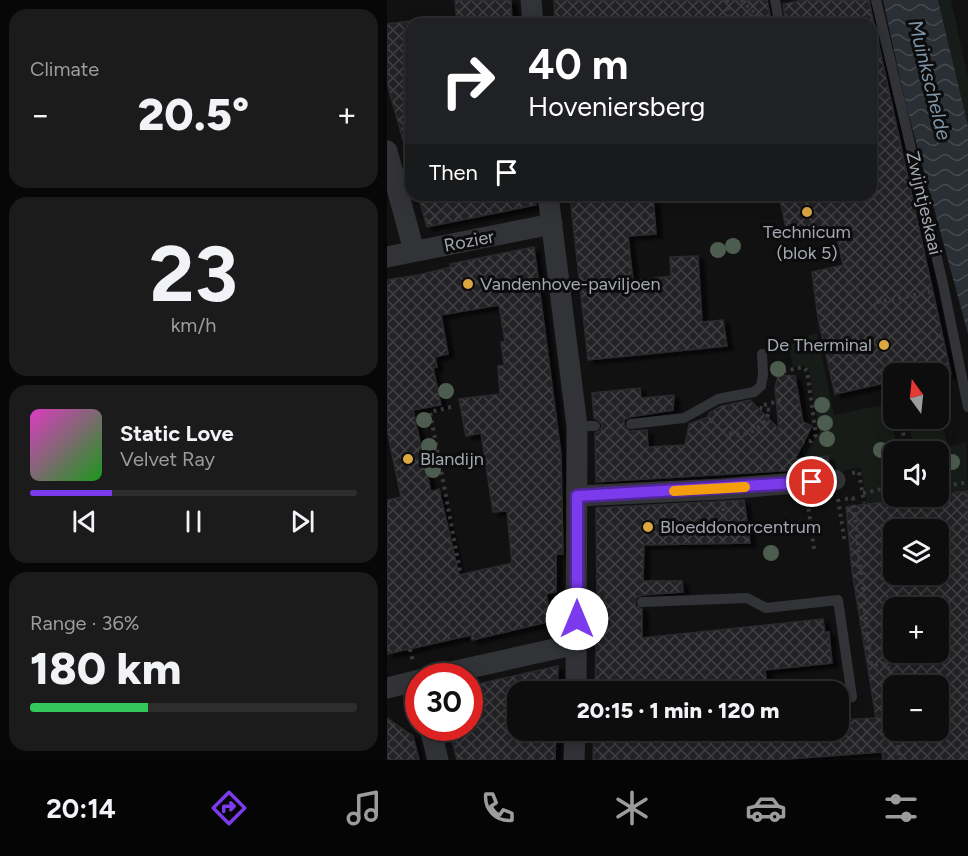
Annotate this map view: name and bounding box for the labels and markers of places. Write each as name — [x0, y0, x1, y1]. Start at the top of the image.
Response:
marker: Technicum (blok 5) — [800, 205, 814, 219]
place label: Technicum (blok 5) — [763, 221, 851, 264]
place label: Vandenhove-paviljoen — [480, 273, 660, 295]
marker: Vandenhove-paviljoen — [461, 277, 475, 291]
place label: De Therminal — [767, 334, 872, 356]
marker: De Therminal — [877, 338, 891, 352]
place label: Blandijn — [420, 448, 484, 470]
marker: Blandijn — [401, 452, 415, 466]
pin — [786, 456, 837, 507]
place label: Bloeddonorcentrum — [660, 516, 821, 538]
marker: Bloeddonorcentrum — [641, 520, 655, 534]

